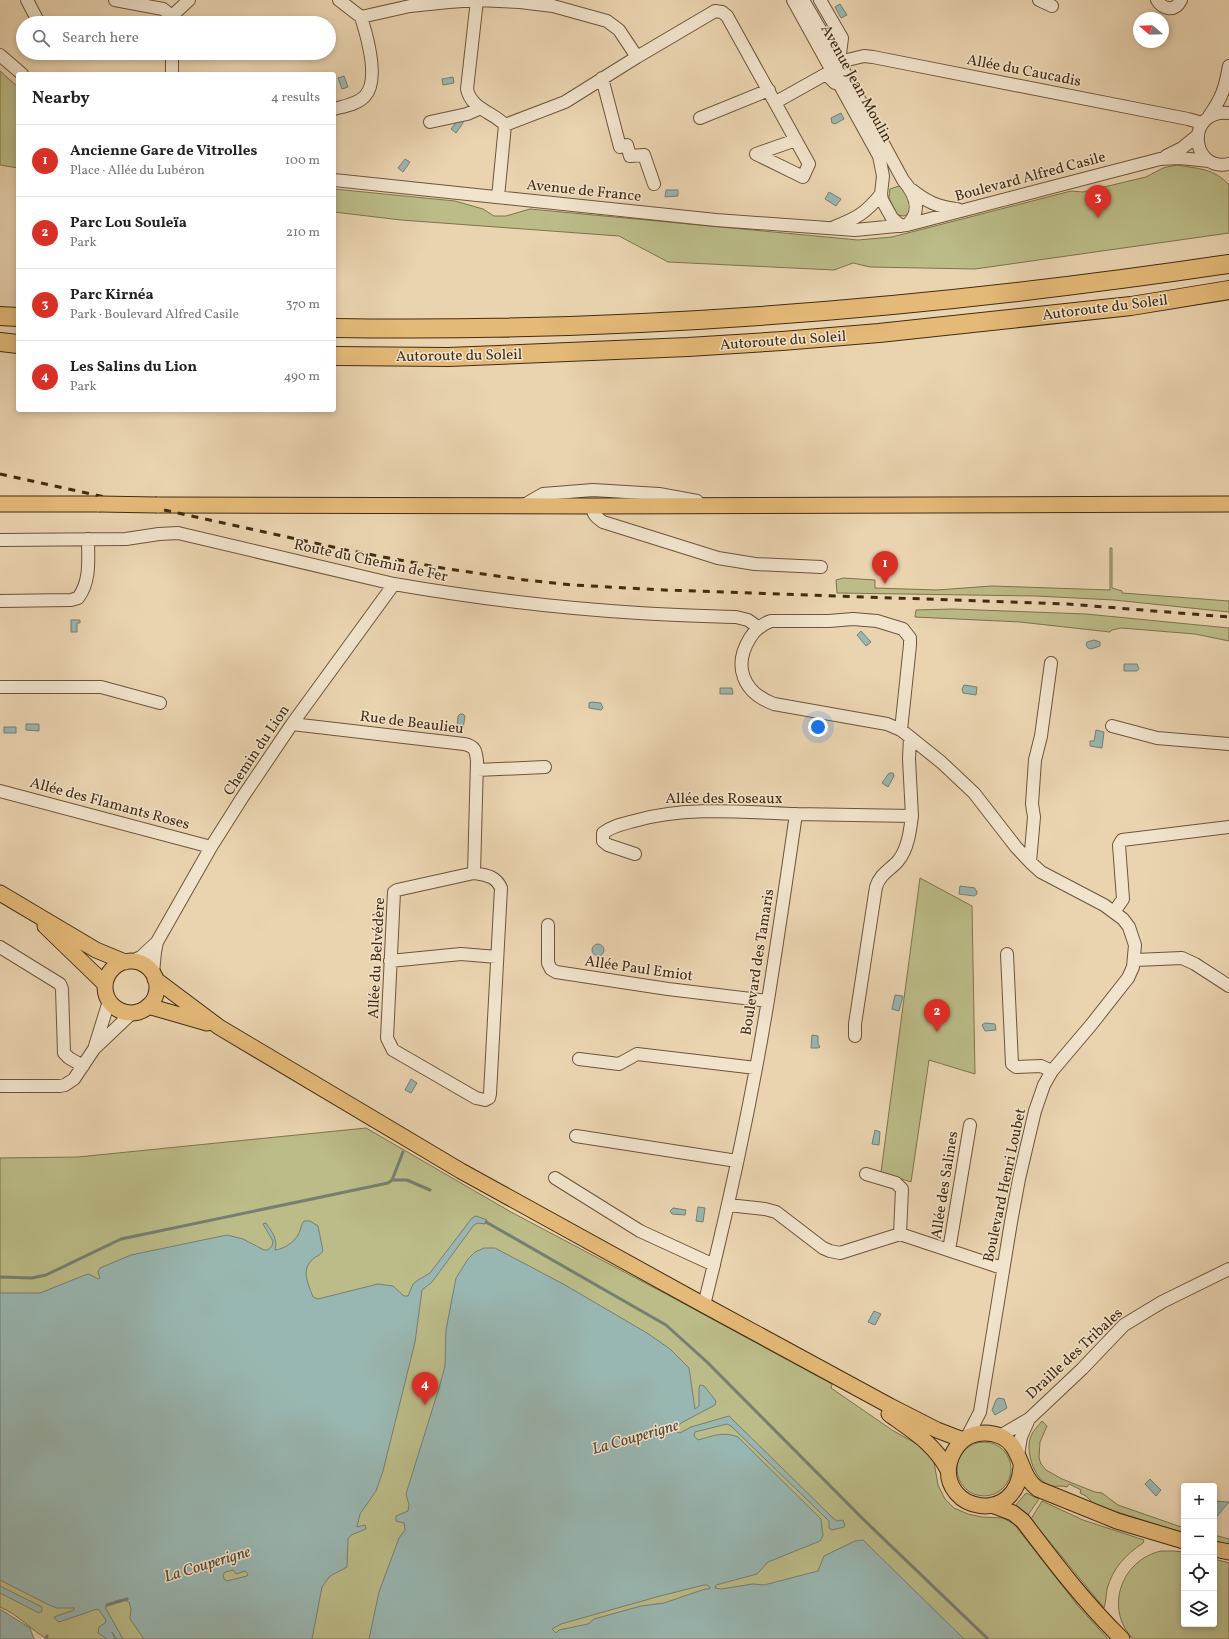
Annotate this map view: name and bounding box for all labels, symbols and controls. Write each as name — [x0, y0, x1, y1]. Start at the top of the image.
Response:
north arrow — [1133, 12, 1169, 48]
search box — [16, 16, 336, 60]
street label: Avenue Jean Moulin — [815, 21, 897, 146]
icon: search — [30, 27, 52, 49]
text: Search here — [62, 28, 139, 49]
street label: Allée du Caucadis — [965, 50, 1083, 93]
text: Nearby — [32, 87, 90, 110]
text: 4 results — [271, 89, 320, 107]
text: Ancienne Gare de Vitrolles — [70, 141, 257, 162]
street label: Boulevard Alfred Casile — [953, 147, 1108, 208]
text: 1 — [42, 152, 48, 170]
text: 100 m — [285, 152, 320, 170]
text: Place · Allée du Lubéron — [70, 162, 205, 180]
street label: Avenue de France — [525, 175, 642, 208]
pin: 3 — [1085, 185, 1111, 218]
text: Parc Lou Souleïa — [70, 213, 187, 234]
text: 2 — [42, 224, 48, 242]
text: 210 m — [286, 224, 320, 242]
text: Park — [70, 234, 97, 252]
text: Parc Kirnéa — [70, 285, 154, 306]
street label: Autoroute du Soleil — [1041, 290, 1169, 327]
text: 3 — [42, 296, 48, 314]
text: 370 m — [286, 296, 320, 314]
text: Park · Boulevard Alfred Casile — [70, 306, 239, 324]
street label: Autoroute du Soleil — [719, 327, 847, 356]
street label: Autoroute du Soleil — [396, 345, 522, 368]
text: Les Salins du Lion — [70, 357, 197, 378]
text: 4 — [41, 368, 49, 386]
text: 490 m — [284, 368, 320, 386]
text: Park — [70, 378, 97, 396]
street label: Route du Chemin de Fer — [292, 535, 450, 588]
pin: 1 — [872, 551, 898, 584]
street label: Chemin du Lion — [219, 701, 295, 800]
street label: Rue de Beaulieu — [359, 707, 465, 740]
your location — [808, 717, 828, 737]
street label: Allée des Flamants Roses — [27, 773, 192, 836]
street label: Allée des Roseaux — [666, 789, 783, 810]
street label: Boulevard des Tamaris — [737, 887, 780, 1037]
street label: Allée du Belvédère — [364, 897, 391, 1019]
street label: Allée Paul Emiot — [583, 952, 694, 987]
pin: 2 — [924, 999, 950, 1032]
street label: Boulevard Henri Loubet — [979, 1106, 1032, 1264]
street label: Allée des Salines — [927, 1130, 964, 1241]
street label: Draille des Tribales — [1022, 1304, 1128, 1405]
pin: 4 — [412, 1372, 438, 1405]
water label: La Couperigne — [590, 1415, 682, 1461]
map controls — [1181, 1483, 1217, 1627]
button: + — [1181, 1483, 1217, 1519]
button: − — [1181, 1519, 1217, 1555]
water label: La Couperigne — [162, 1541, 254, 1588]
button: locate — [1181, 1555, 1217, 1591]
button: layers — [1181, 1591, 1217, 1627]

